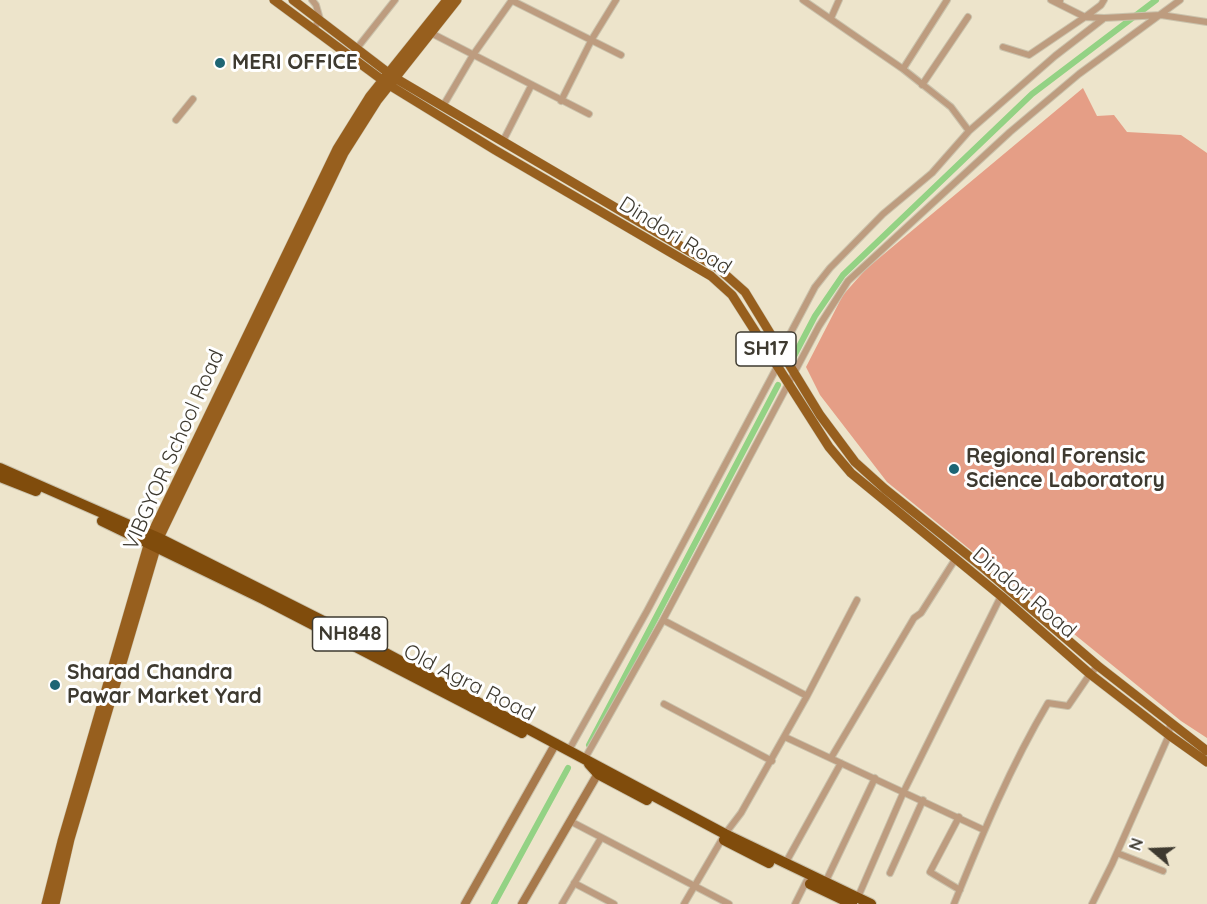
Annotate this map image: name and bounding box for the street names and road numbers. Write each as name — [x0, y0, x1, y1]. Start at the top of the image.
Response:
street label: Dindori Road — [614, 192, 736, 280]
road number: SH17 — [736, 332, 796, 366]
street label: VIBGYOR School Road — [118, 346, 230, 554]
street label: Dindori Road — [967, 542, 1081, 644]
road number: NH848 — [312, 617, 388, 651]
street label: Old Agra Road — [399, 639, 539, 727]

